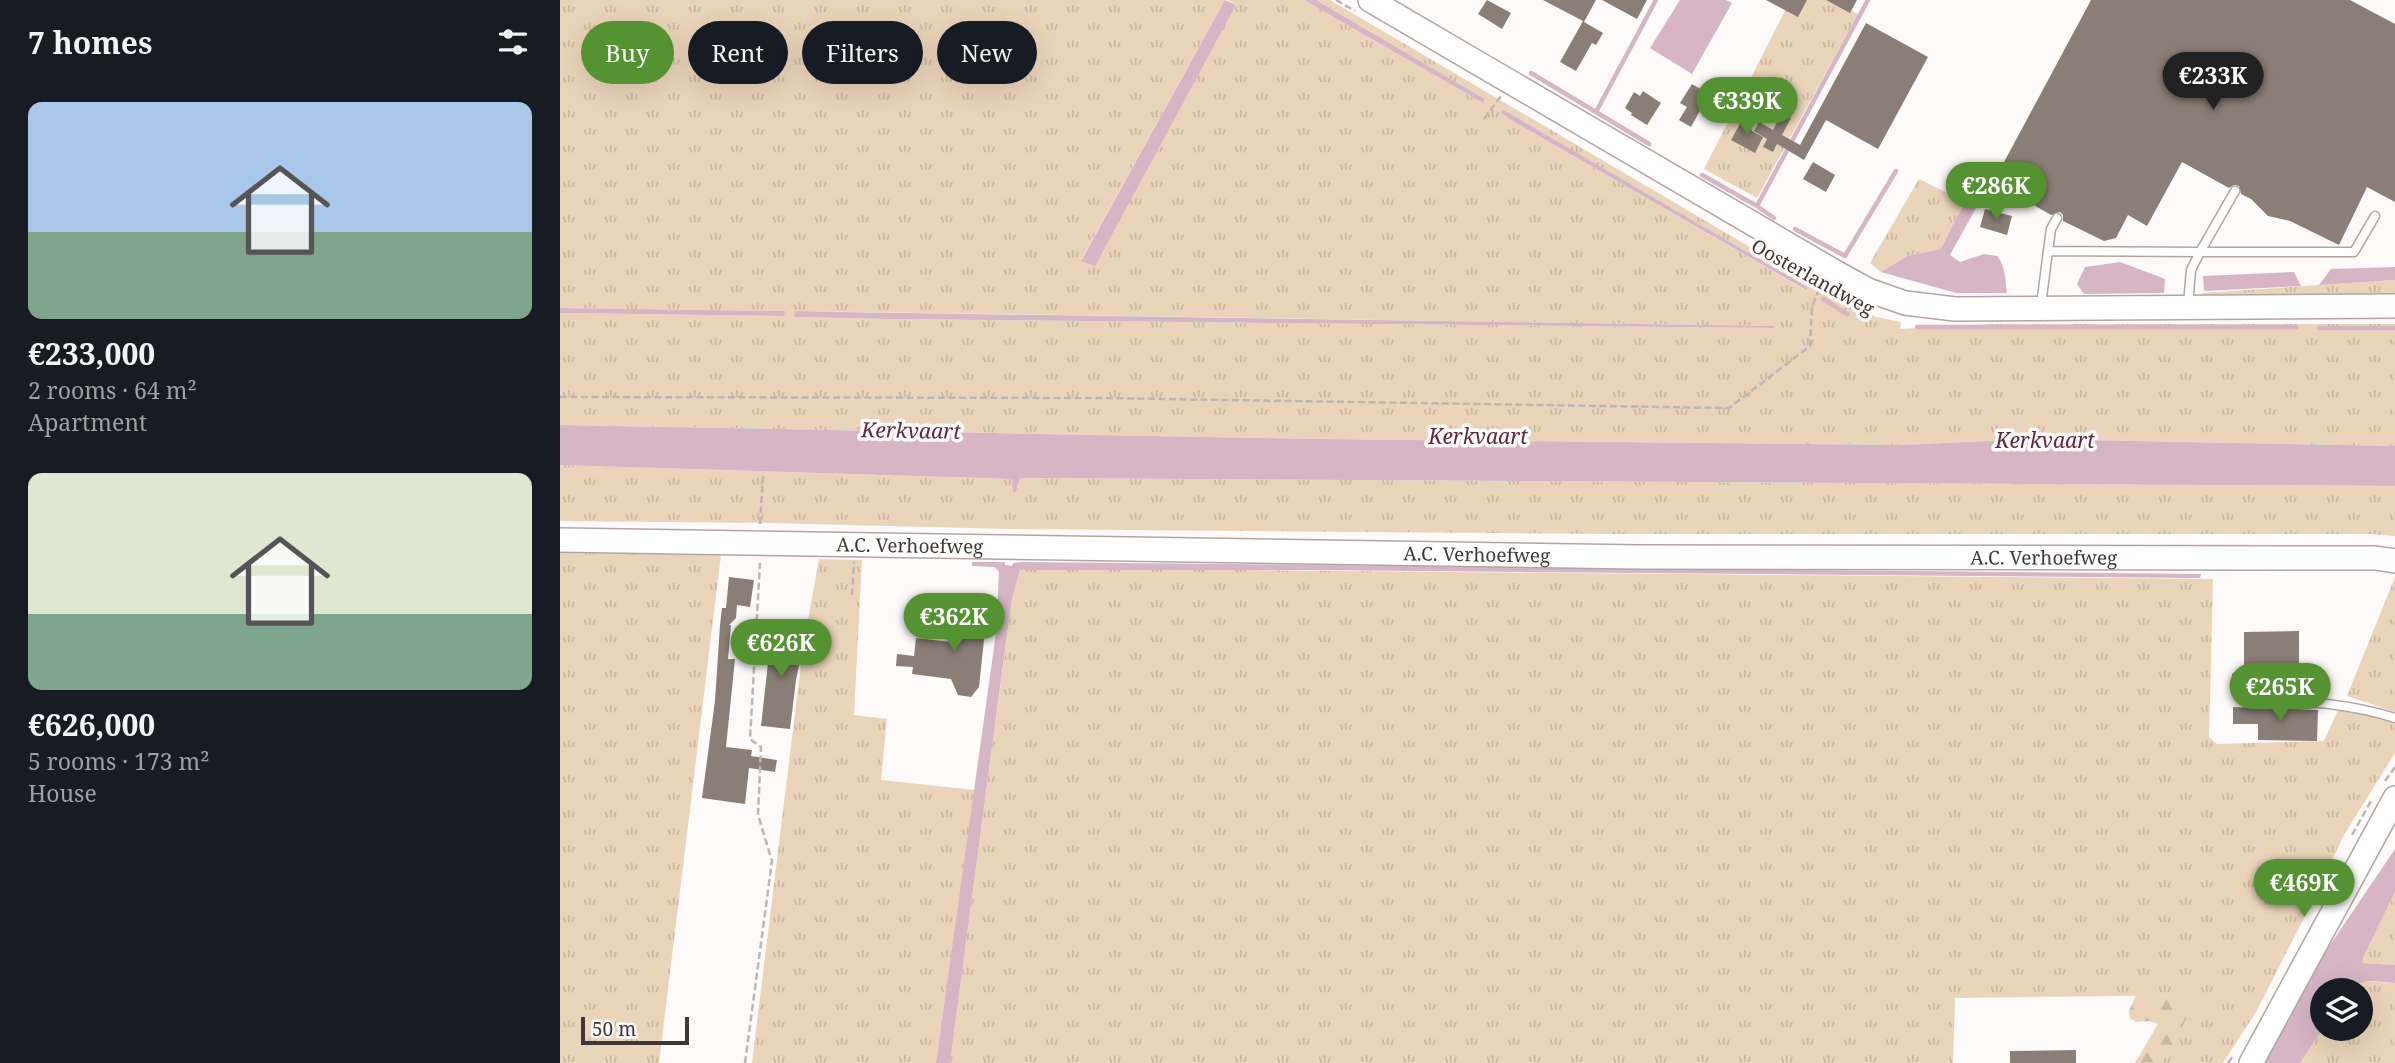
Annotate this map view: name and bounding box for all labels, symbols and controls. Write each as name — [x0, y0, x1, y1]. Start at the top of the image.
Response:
chip: Buy — [581, 21, 674, 84]
chip: Rent — [688, 21, 788, 84]
chip: Filters — [802, 21, 923, 84]
chip: New — [937, 21, 1037, 84]
text: 7 homes — [28, 22, 152, 63]
icon: filters — [494, 23, 532, 61]
pin: €233K — [2164, 52, 2262, 112]
text: €233K — [2179, 59, 2247, 91]
pin: €339K — [1698, 78, 1796, 137]
text: €339K — [1713, 84, 1781, 116]
icon: home — [217, 147, 343, 273]
pin: €286K — [1947, 162, 2045, 222]
text: €286K — [1962, 169, 2030, 201]
street label: Oosterlandweg — [1747, 232, 1879, 322]
text: €233,000 — [28, 333, 155, 374]
text: 2 rooms · 64 m² — [28, 374, 197, 406]
text: Apartment — [28, 406, 147, 438]
water label: Kerkvaart — [860, 415, 961, 445]
water label: Kerkvaart — [1427, 422, 1528, 450]
water label: Kerkvaart — [1994, 426, 2095, 454]
icon: home — [217, 518, 343, 644]
street label: A.C. Verhoefweg — [836, 531, 984, 560]
street label: A.C. Verhoefweg — [1403, 540, 1551, 569]
street label: A.C. Verhoefweg — [1970, 544, 2117, 571]
pin: €362K — [905, 594, 1003, 653]
text: €362K — [920, 600, 988, 632]
pin: €626K — [732, 620, 830, 679]
text: €626K — [747, 626, 815, 658]
pin: €265K — [2231, 664, 2329, 723]
text: €265K — [2246, 670, 2314, 702]
text: €626,000 — [28, 704, 155, 745]
text: 5 rooms · 173 m² — [28, 745, 210, 777]
text: House — [28, 777, 97, 809]
pin: €469K — [2255, 860, 2353, 919]
text: €469K — [2270, 866, 2338, 898]
map controls — [2310, 978, 2373, 1041]
button: layers — [2310, 978, 2373, 1041]
scale bar — [581, 1014, 690, 1046]
text: 50 m — [592, 1016, 636, 1042]

